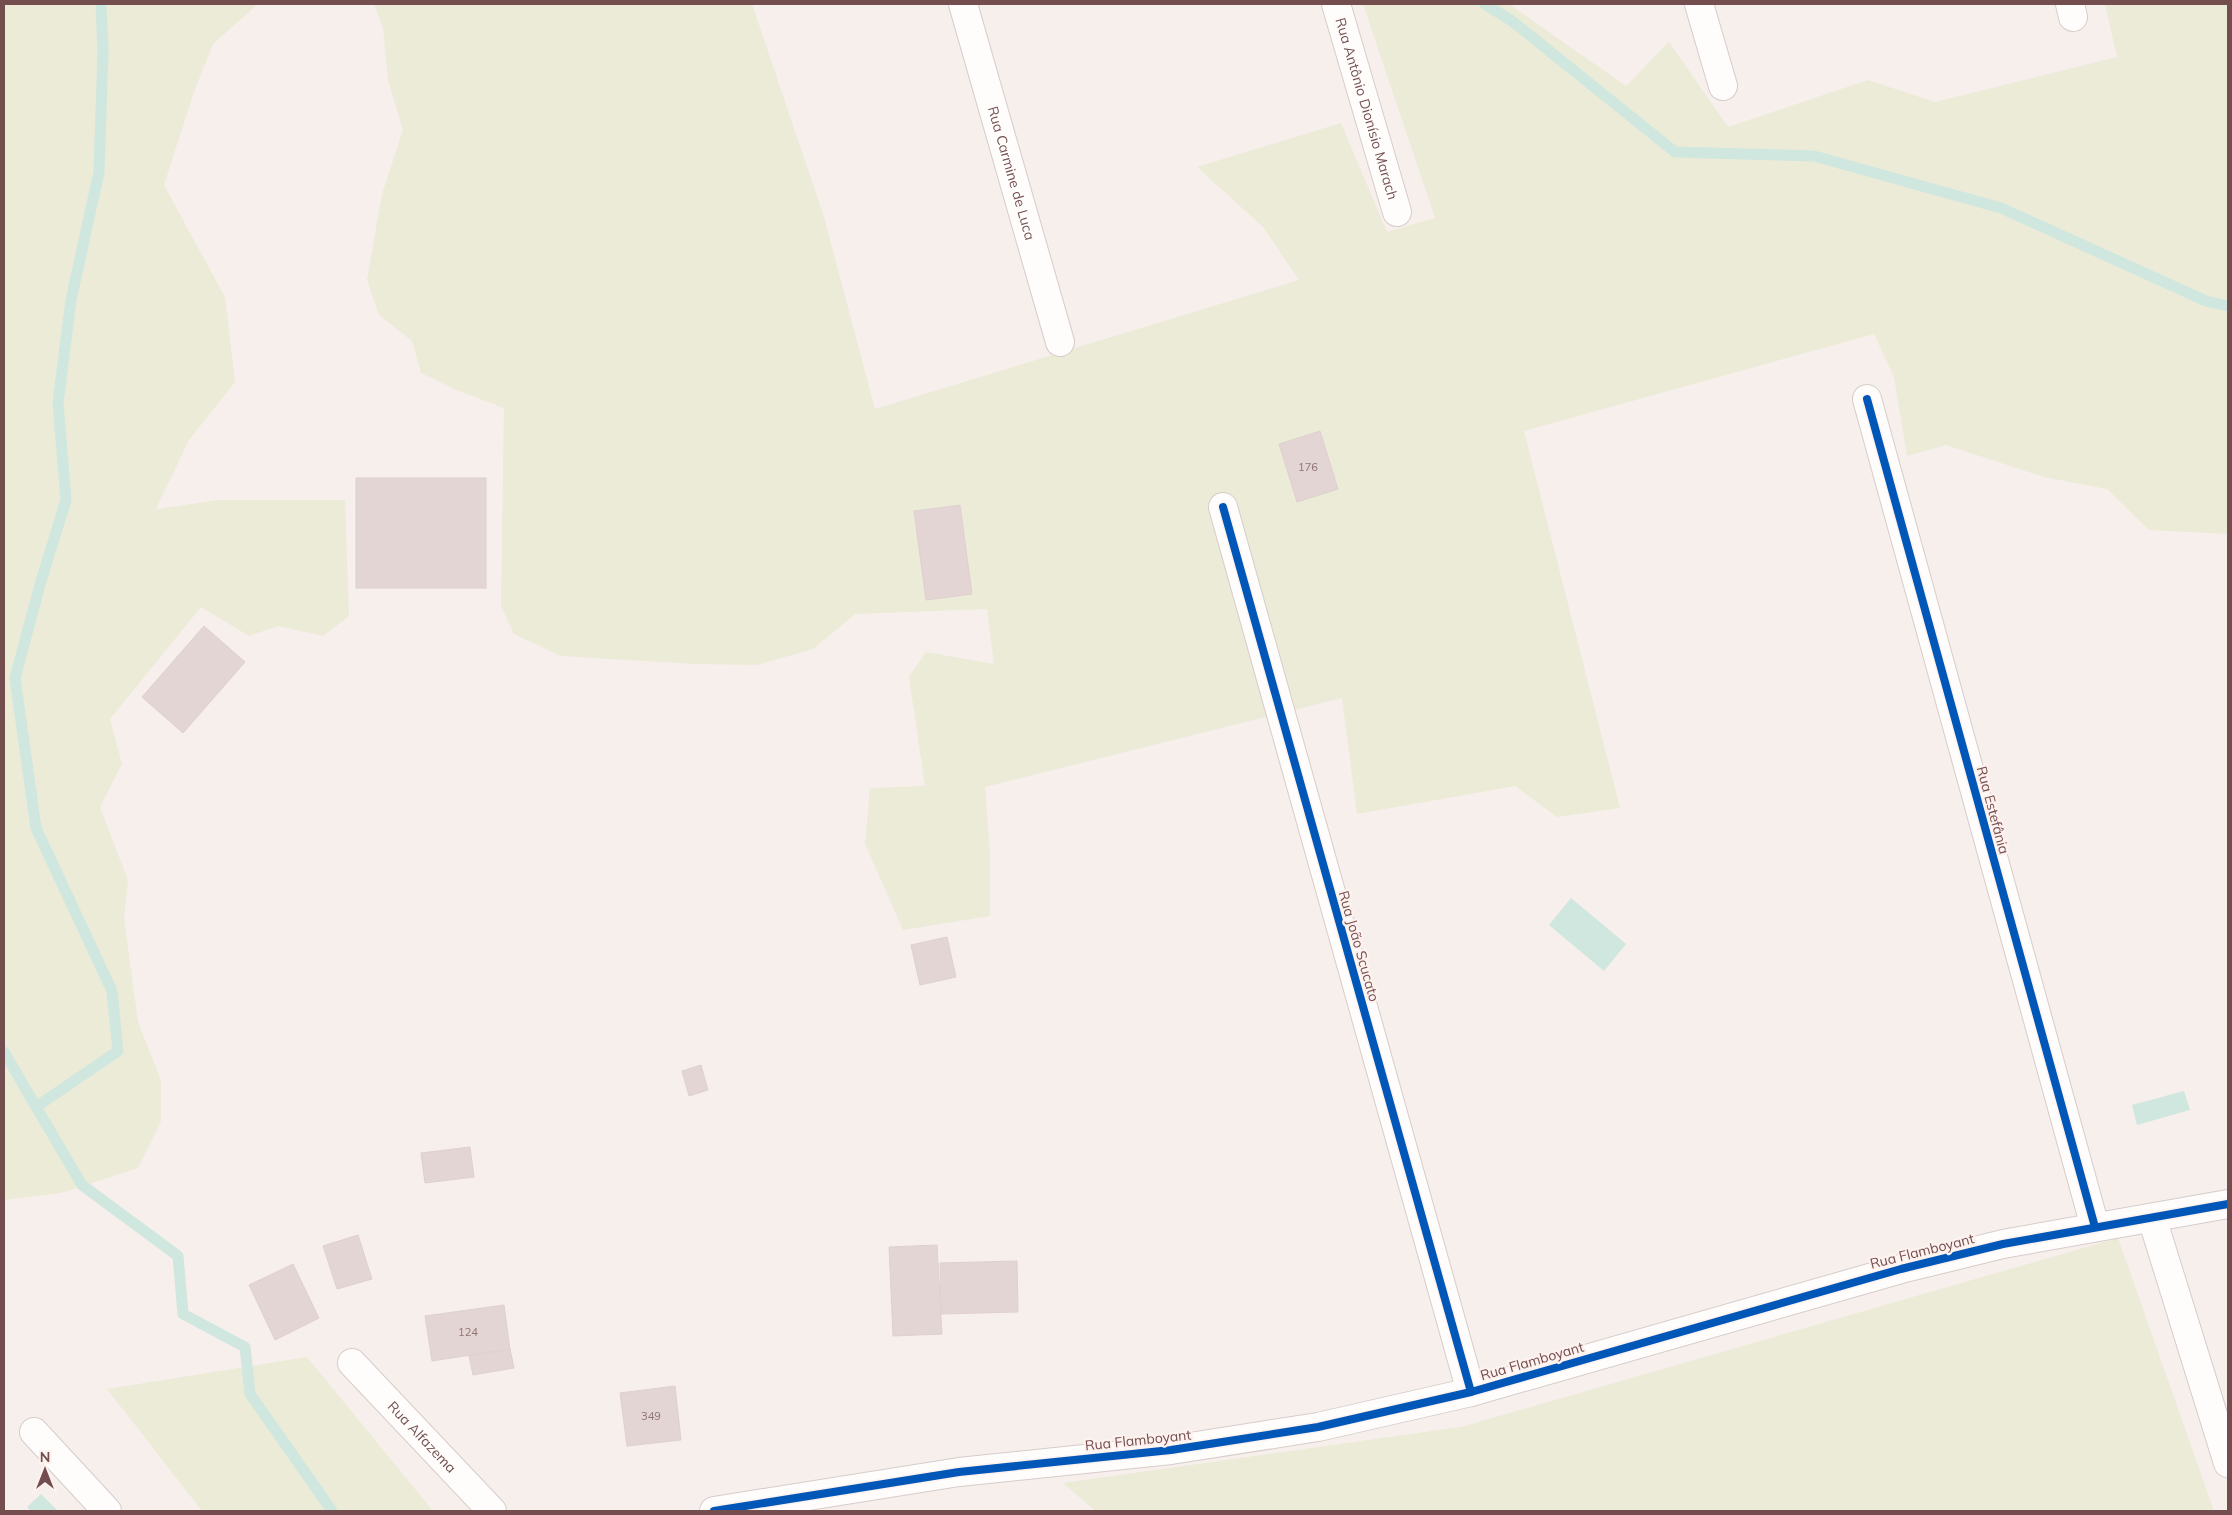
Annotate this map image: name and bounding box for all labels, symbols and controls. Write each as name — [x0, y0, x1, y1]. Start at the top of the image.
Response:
street label: Rua Antônio Dionísio Marach — [1331, 16, 1402, 202]
street label: Rua Carmine de Luca — [984, 104, 1039, 242]
house number: 176 — [1298, 460, 1318, 474]
street label: Rua Estefânia — [1973, 764, 2013, 856]
street label: Rua João Scucato — [1335, 889, 1383, 1003]
street label: Rua Flamboyant — [1868, 1229, 1976, 1273]
house number: 124 — [458, 1325, 478, 1339]
street label: Rua Flamboyant — [1478, 1338, 1586, 1384]
street label: Rua Alfazema — [384, 1397, 460, 1477]
house number: 349 — [641, 1409, 661, 1423]
street label: Rua Flamboyant — [1084, 1425, 1192, 1455]
north arrow — [20, 1445, 70, 1495]
text: N — [40, 1448, 50, 1466]

